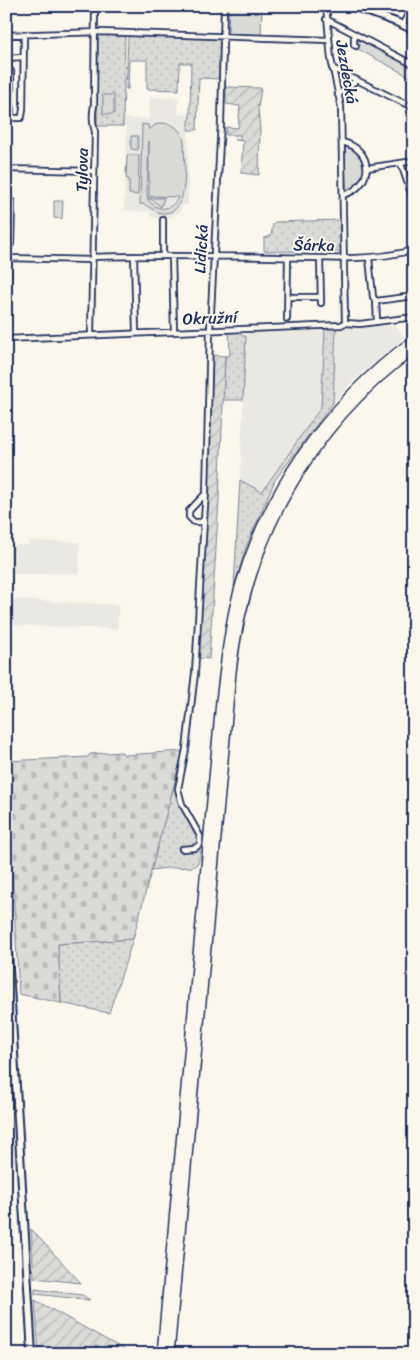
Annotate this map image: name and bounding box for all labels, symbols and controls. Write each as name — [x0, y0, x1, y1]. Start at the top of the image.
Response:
street label: Jezdecká — [327, 37, 367, 106]
street label: Tylova — [67, 147, 97, 192]
street label: Lidická — [185, 224, 217, 274]
street label: Šárka — [293, 230, 335, 260]
street label: Okružní — [182, 302, 240, 333]

